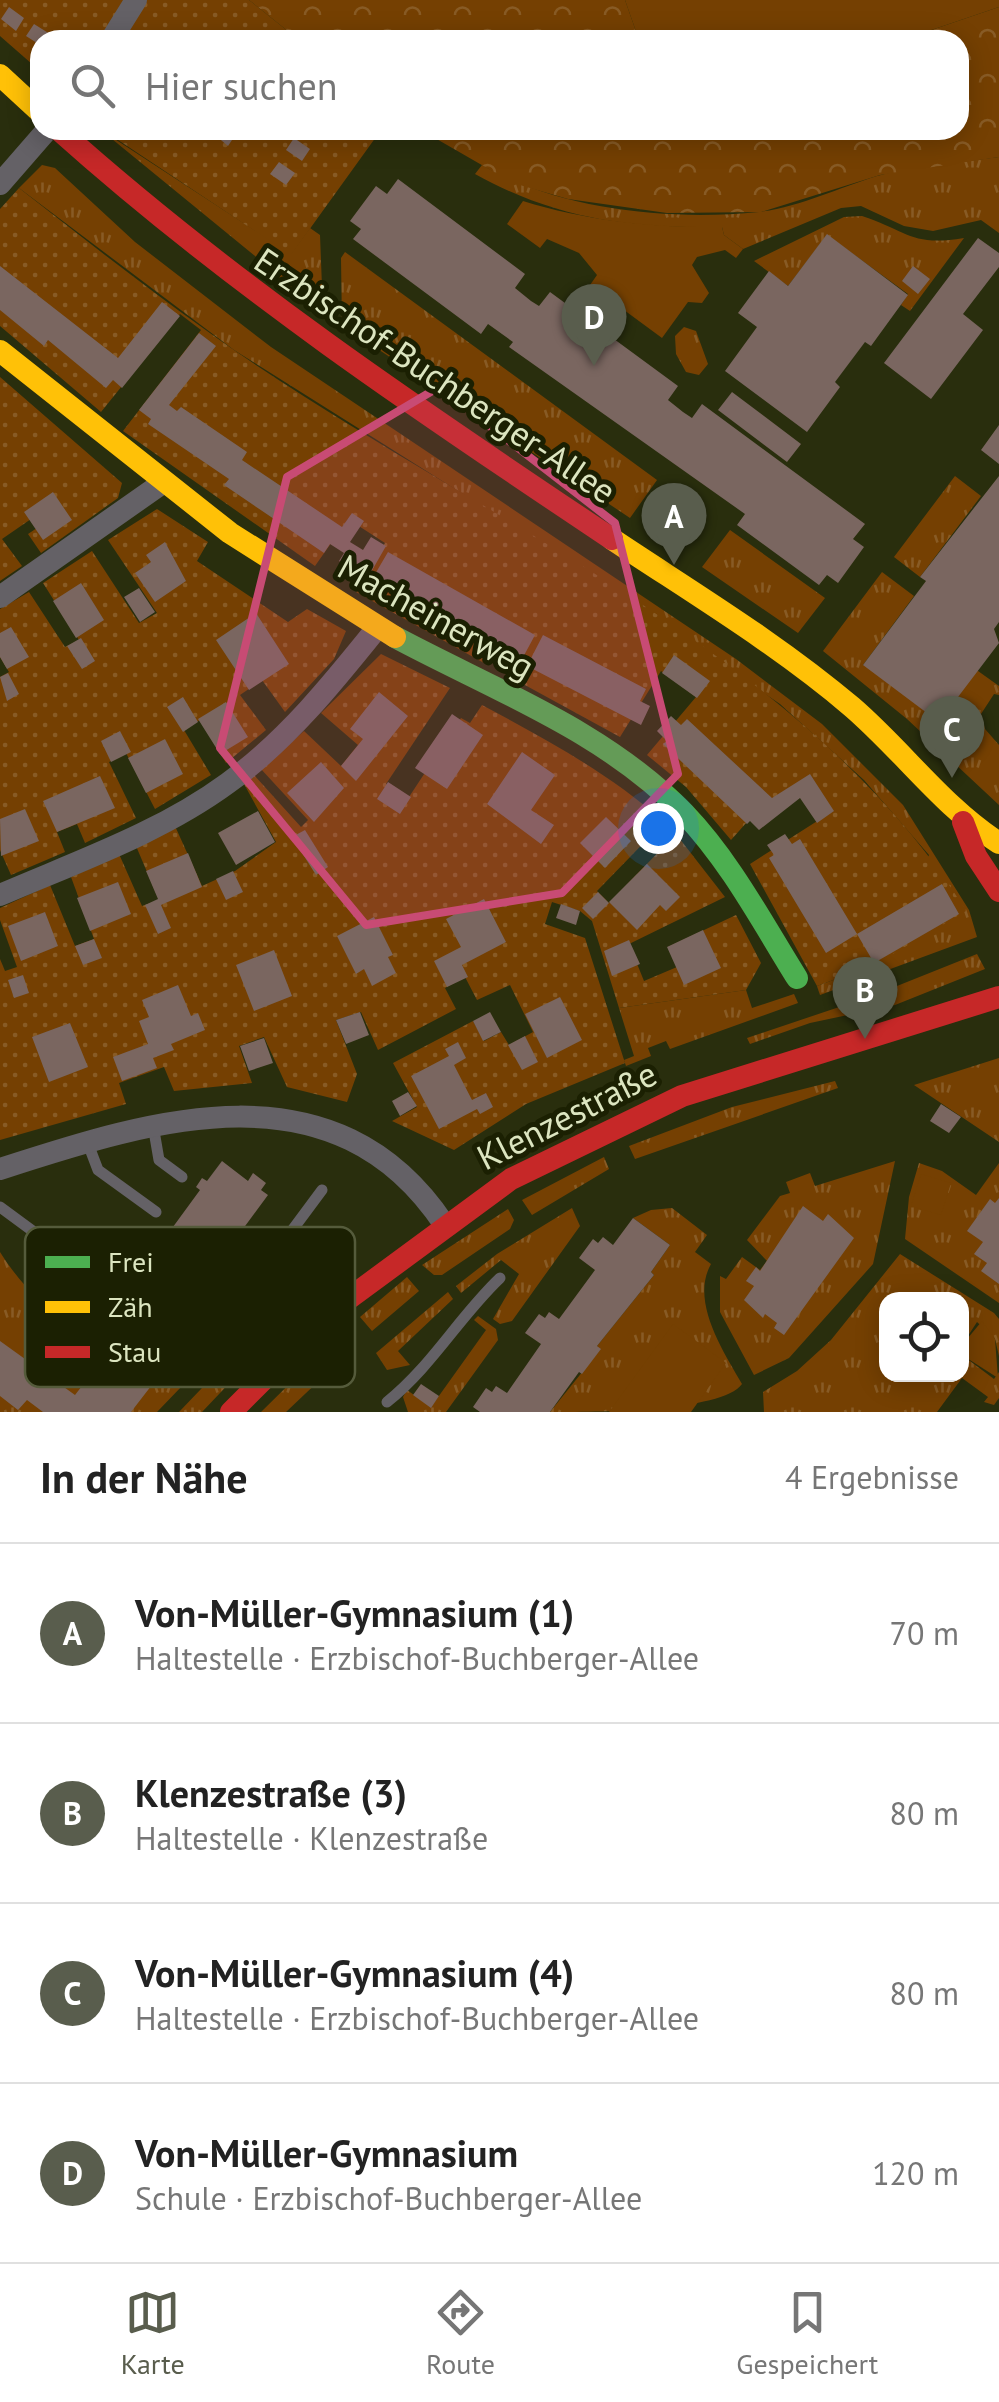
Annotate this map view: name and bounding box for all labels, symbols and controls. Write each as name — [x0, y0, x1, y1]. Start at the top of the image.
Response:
search box — [30, 30, 969, 140]
icon: search — [65, 58, 120, 113]
text: Hier suchen — [145, 61, 338, 110]
street label: Erzbischof-Buchberger-Allee — [246, 237, 625, 513]
pin: D — [562, 284, 626, 366]
pin: A — [642, 482, 706, 565]
street label: Macheinerweg — [330, 543, 543, 689]
pin: C — [920, 696, 984, 778]
your location — [633, 803, 684, 854]
pin: B — [832, 956, 898, 1039]
street label: Klenzestraße — [469, 1050, 664, 1180]
legend — [25, 1227, 355, 1387]
text: Frei — [108, 1243, 154, 1280]
text: Zäh — [108, 1288, 152, 1325]
map controls — [879, 1292, 969, 1382]
button: locate — [879, 1292, 969, 1382]
text: Stau — [108, 1333, 161, 1370]
text: In der Nähe — [40, 1450, 247, 1505]
text: 4 Ergebnisse — [785, 1456, 959, 1498]
text: Von-Müller-Gymnasium (1) — [135, 1588, 574, 1637]
text: A — [63, 1612, 82, 1654]
text: 70 m — [890, 1612, 959, 1654]
text: Haltestelle · Erzbischof-Buchberger-Allee — [135, 1637, 699, 1679]
text: Klenzestraße (3) — [135, 1768, 407, 1817]
text: B — [63, 1792, 82, 1834]
text: 80 m — [890, 1792, 959, 1834]
text: Haltestelle · Klenzestraße — [135, 1817, 488, 1859]
text: Von-Müller-Gymnasium (4) — [135, 1948, 574, 1997]
text: C — [64, 1972, 81, 2014]
text: 80 m — [890, 1972, 959, 2014]
text: Haltestelle · Erzbischof-Buchberger-Allee — [135, 1997, 699, 2039]
text: Von-Müller-Gymnasium — [135, 2128, 518, 2177]
text: D — [62, 2152, 83, 2194]
text: 120 m — [872, 2152, 959, 2194]
text: Schule · Erzbischof-Buchberger-Allee — [135, 2177, 642, 2219]
tab: Karte — [121, 2285, 185, 2382]
tab: Route — [426, 2285, 495, 2382]
tab: Gespeichert — [736, 2285, 878, 2382]

